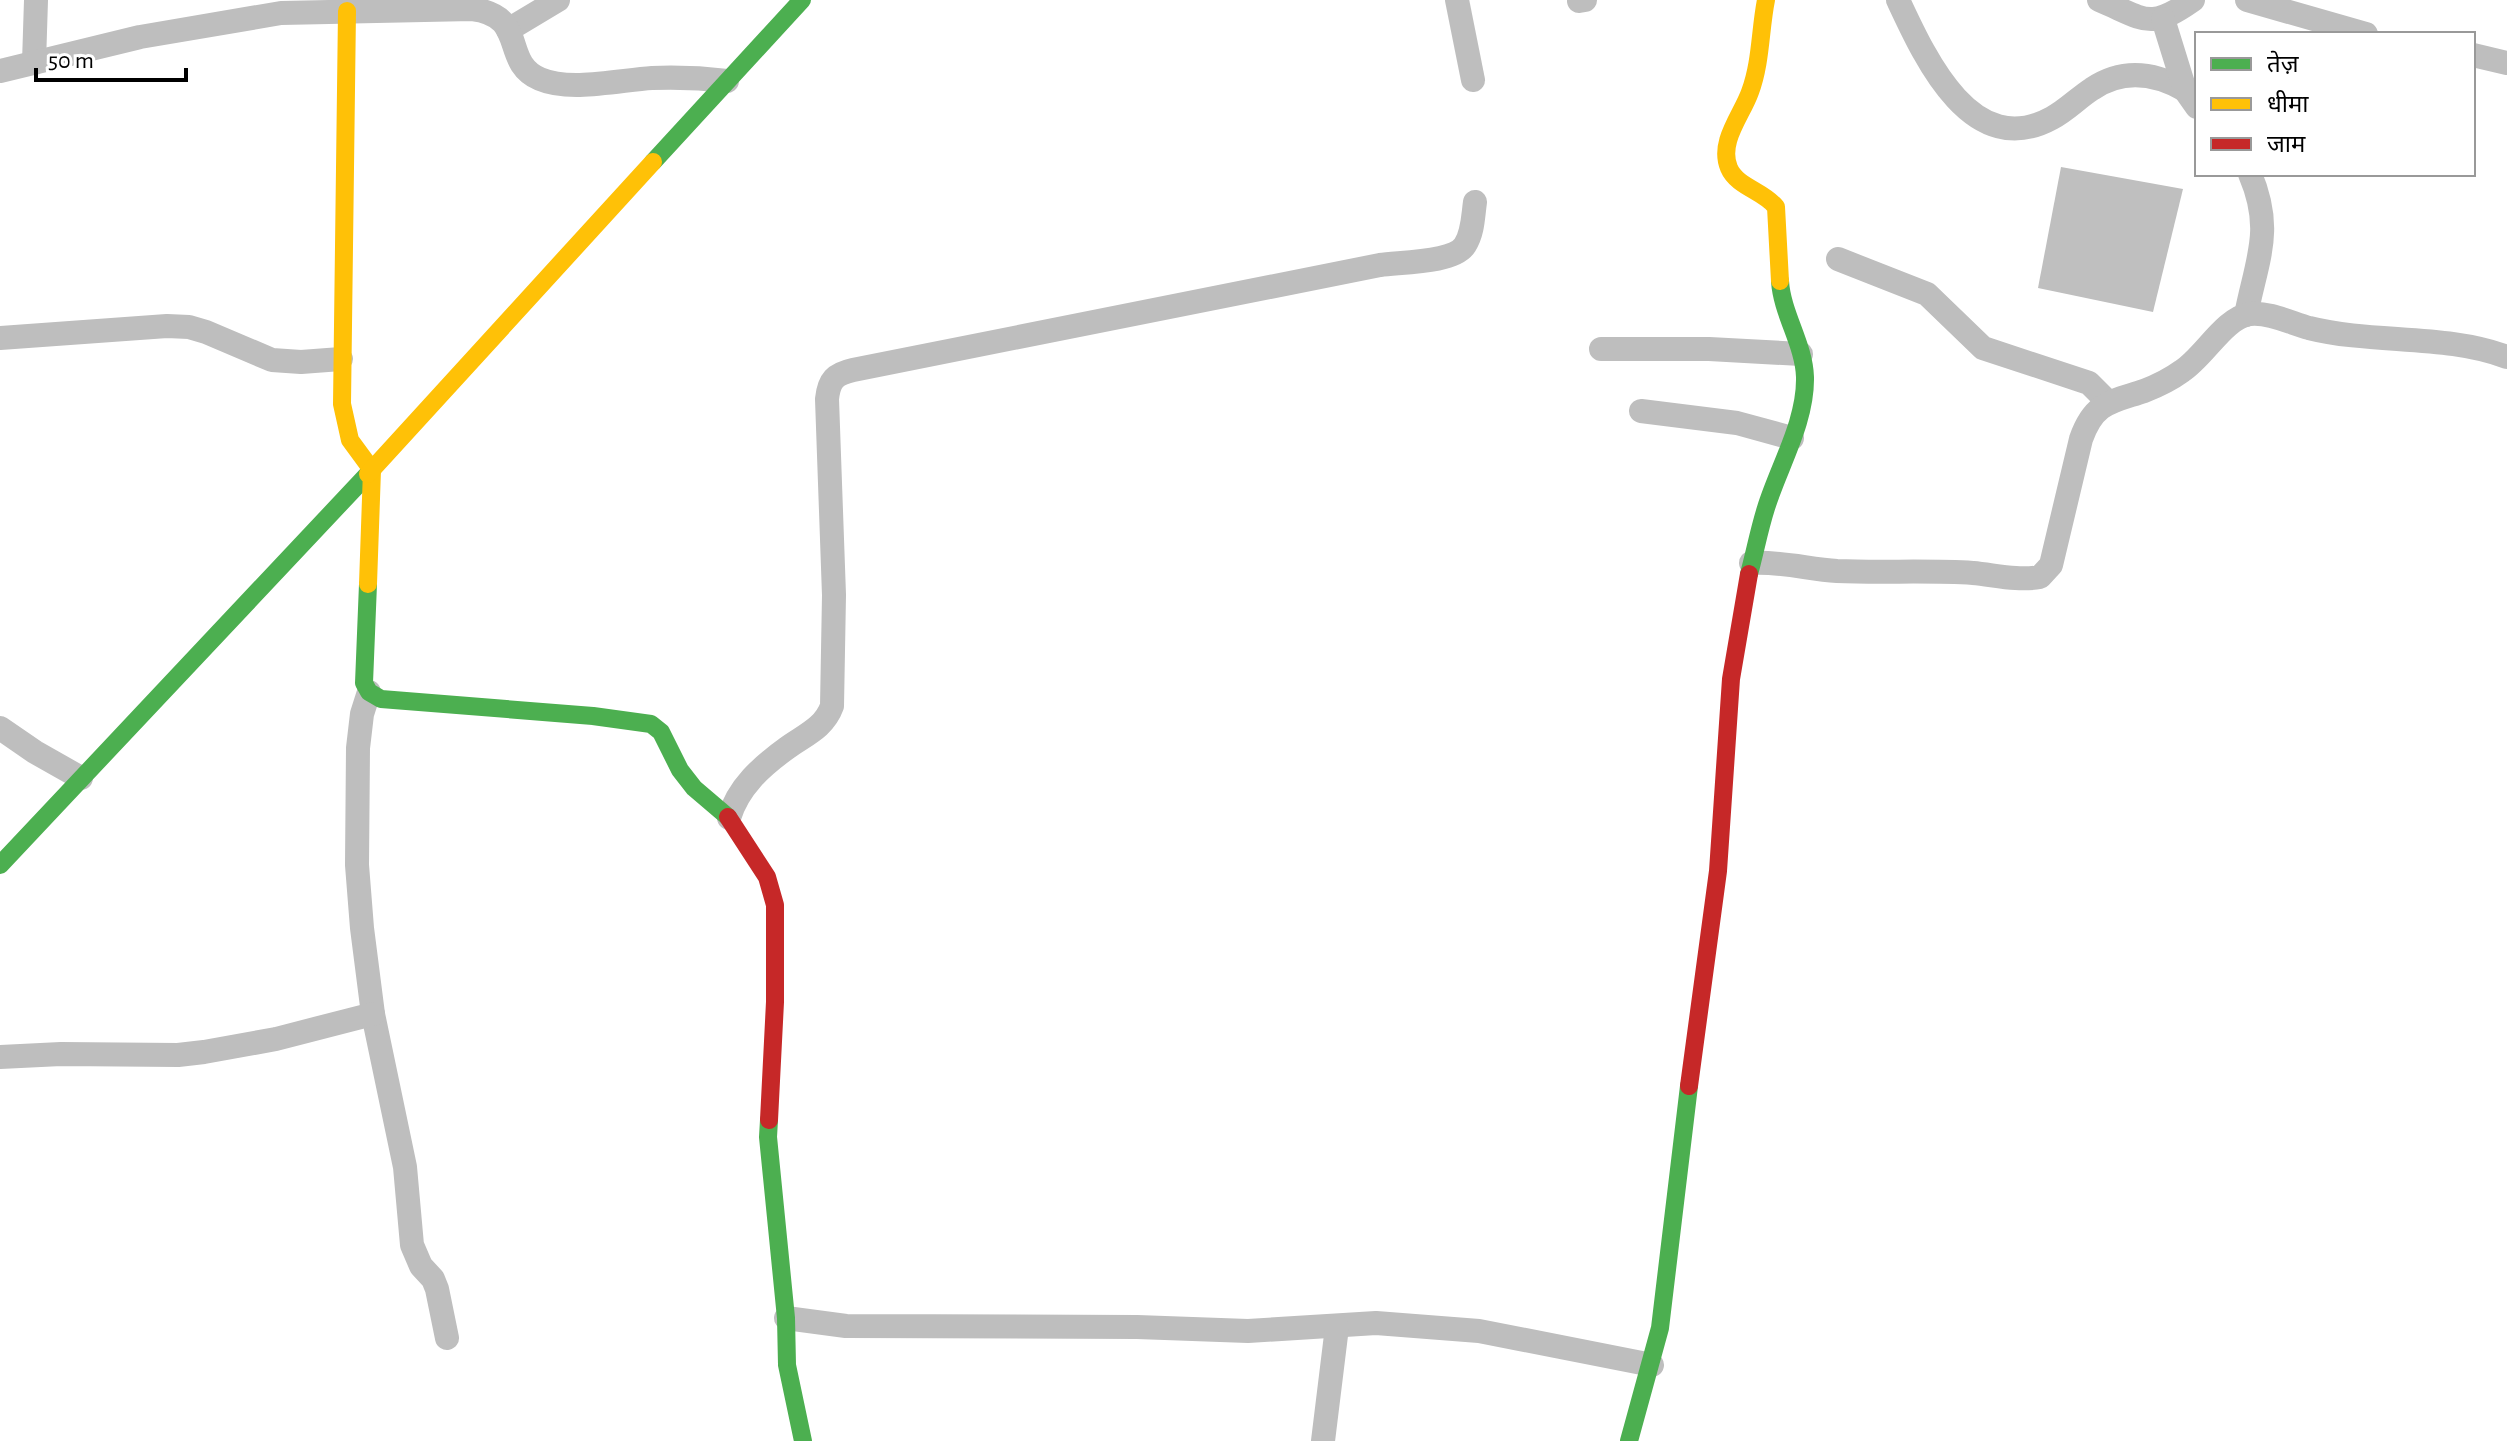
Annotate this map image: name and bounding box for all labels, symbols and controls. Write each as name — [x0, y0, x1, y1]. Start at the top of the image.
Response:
scale bar — [36, 32, 186, 82]
legend — [2195, 32, 2475, 176]
text: 50 m — [48, 49, 94, 73]
text: तेज़ — [2267, 50, 2300, 77]
text: धीमा — [2267, 90, 2309, 117]
text: जाम — [2267, 133, 2306, 157]

